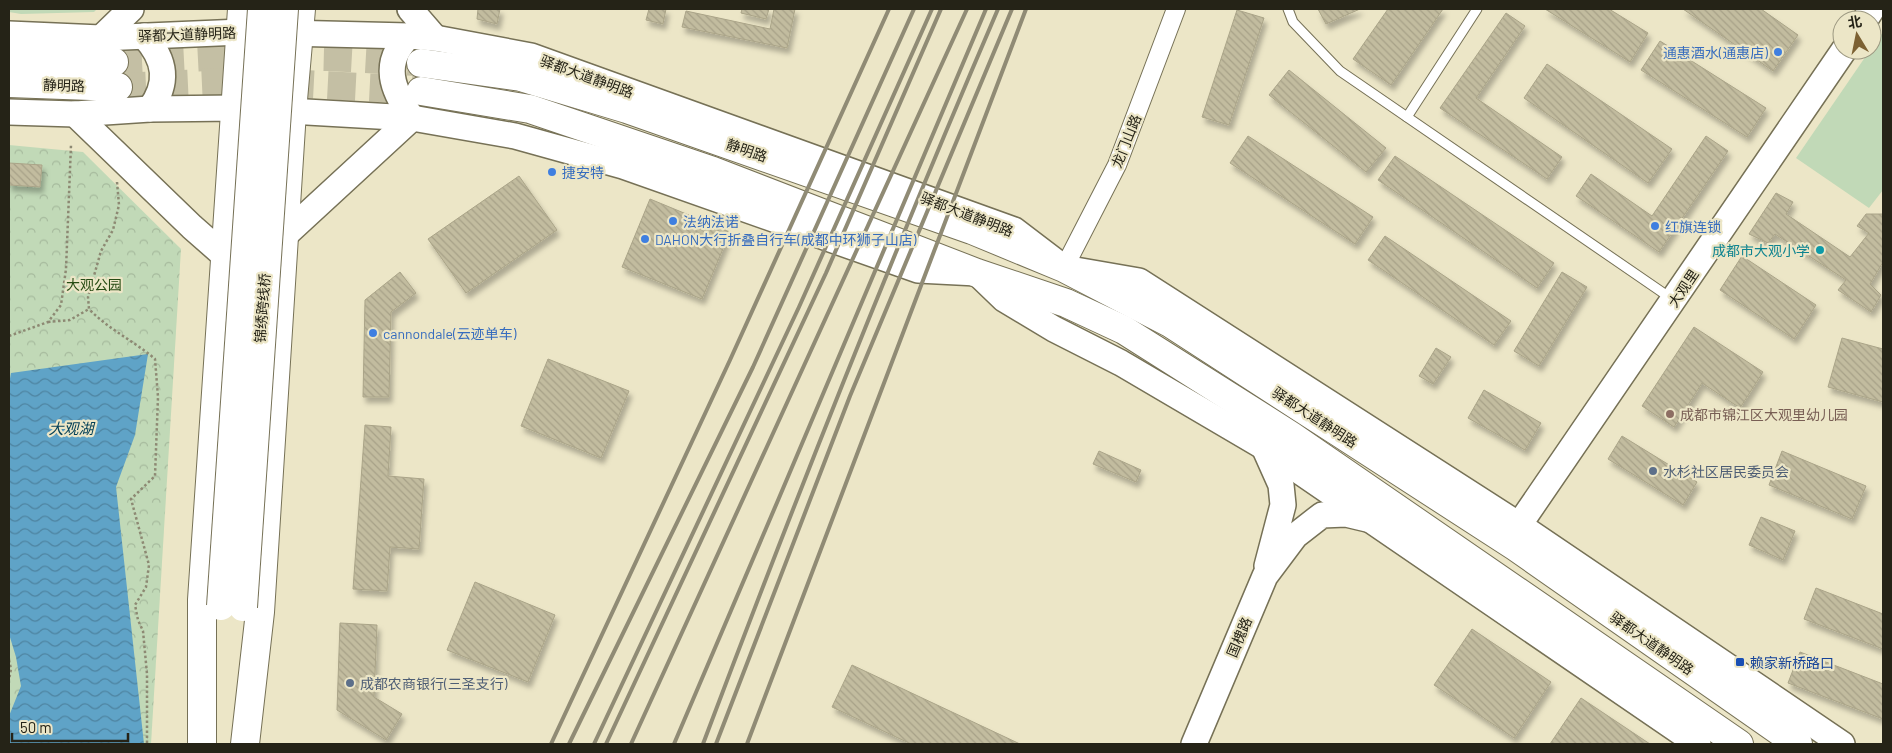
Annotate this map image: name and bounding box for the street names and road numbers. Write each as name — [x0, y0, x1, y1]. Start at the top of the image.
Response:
street label: 驿都大道静明路 — [138, 24, 236, 44]
street label: 驿都大道静明路 — [538, 51, 636, 101]
street label: 静明路 — [43, 76, 85, 94]
street label: 龙门山路 — [1108, 112, 1144, 170]
street label: 静明路 — [724, 135, 770, 165]
street label: 驿都大道静明路 — [918, 189, 1016, 239]
street label: 大观里 — [1664, 266, 1702, 310]
street label: 锦绣跨线桥 — [251, 272, 273, 344]
street label: 驿都大道静明路 — [1269, 383, 1361, 451]
street label: 驿都大道静明路 — [1607, 608, 1697, 678]
street label: 国槐路 — [1223, 614, 1255, 660]

